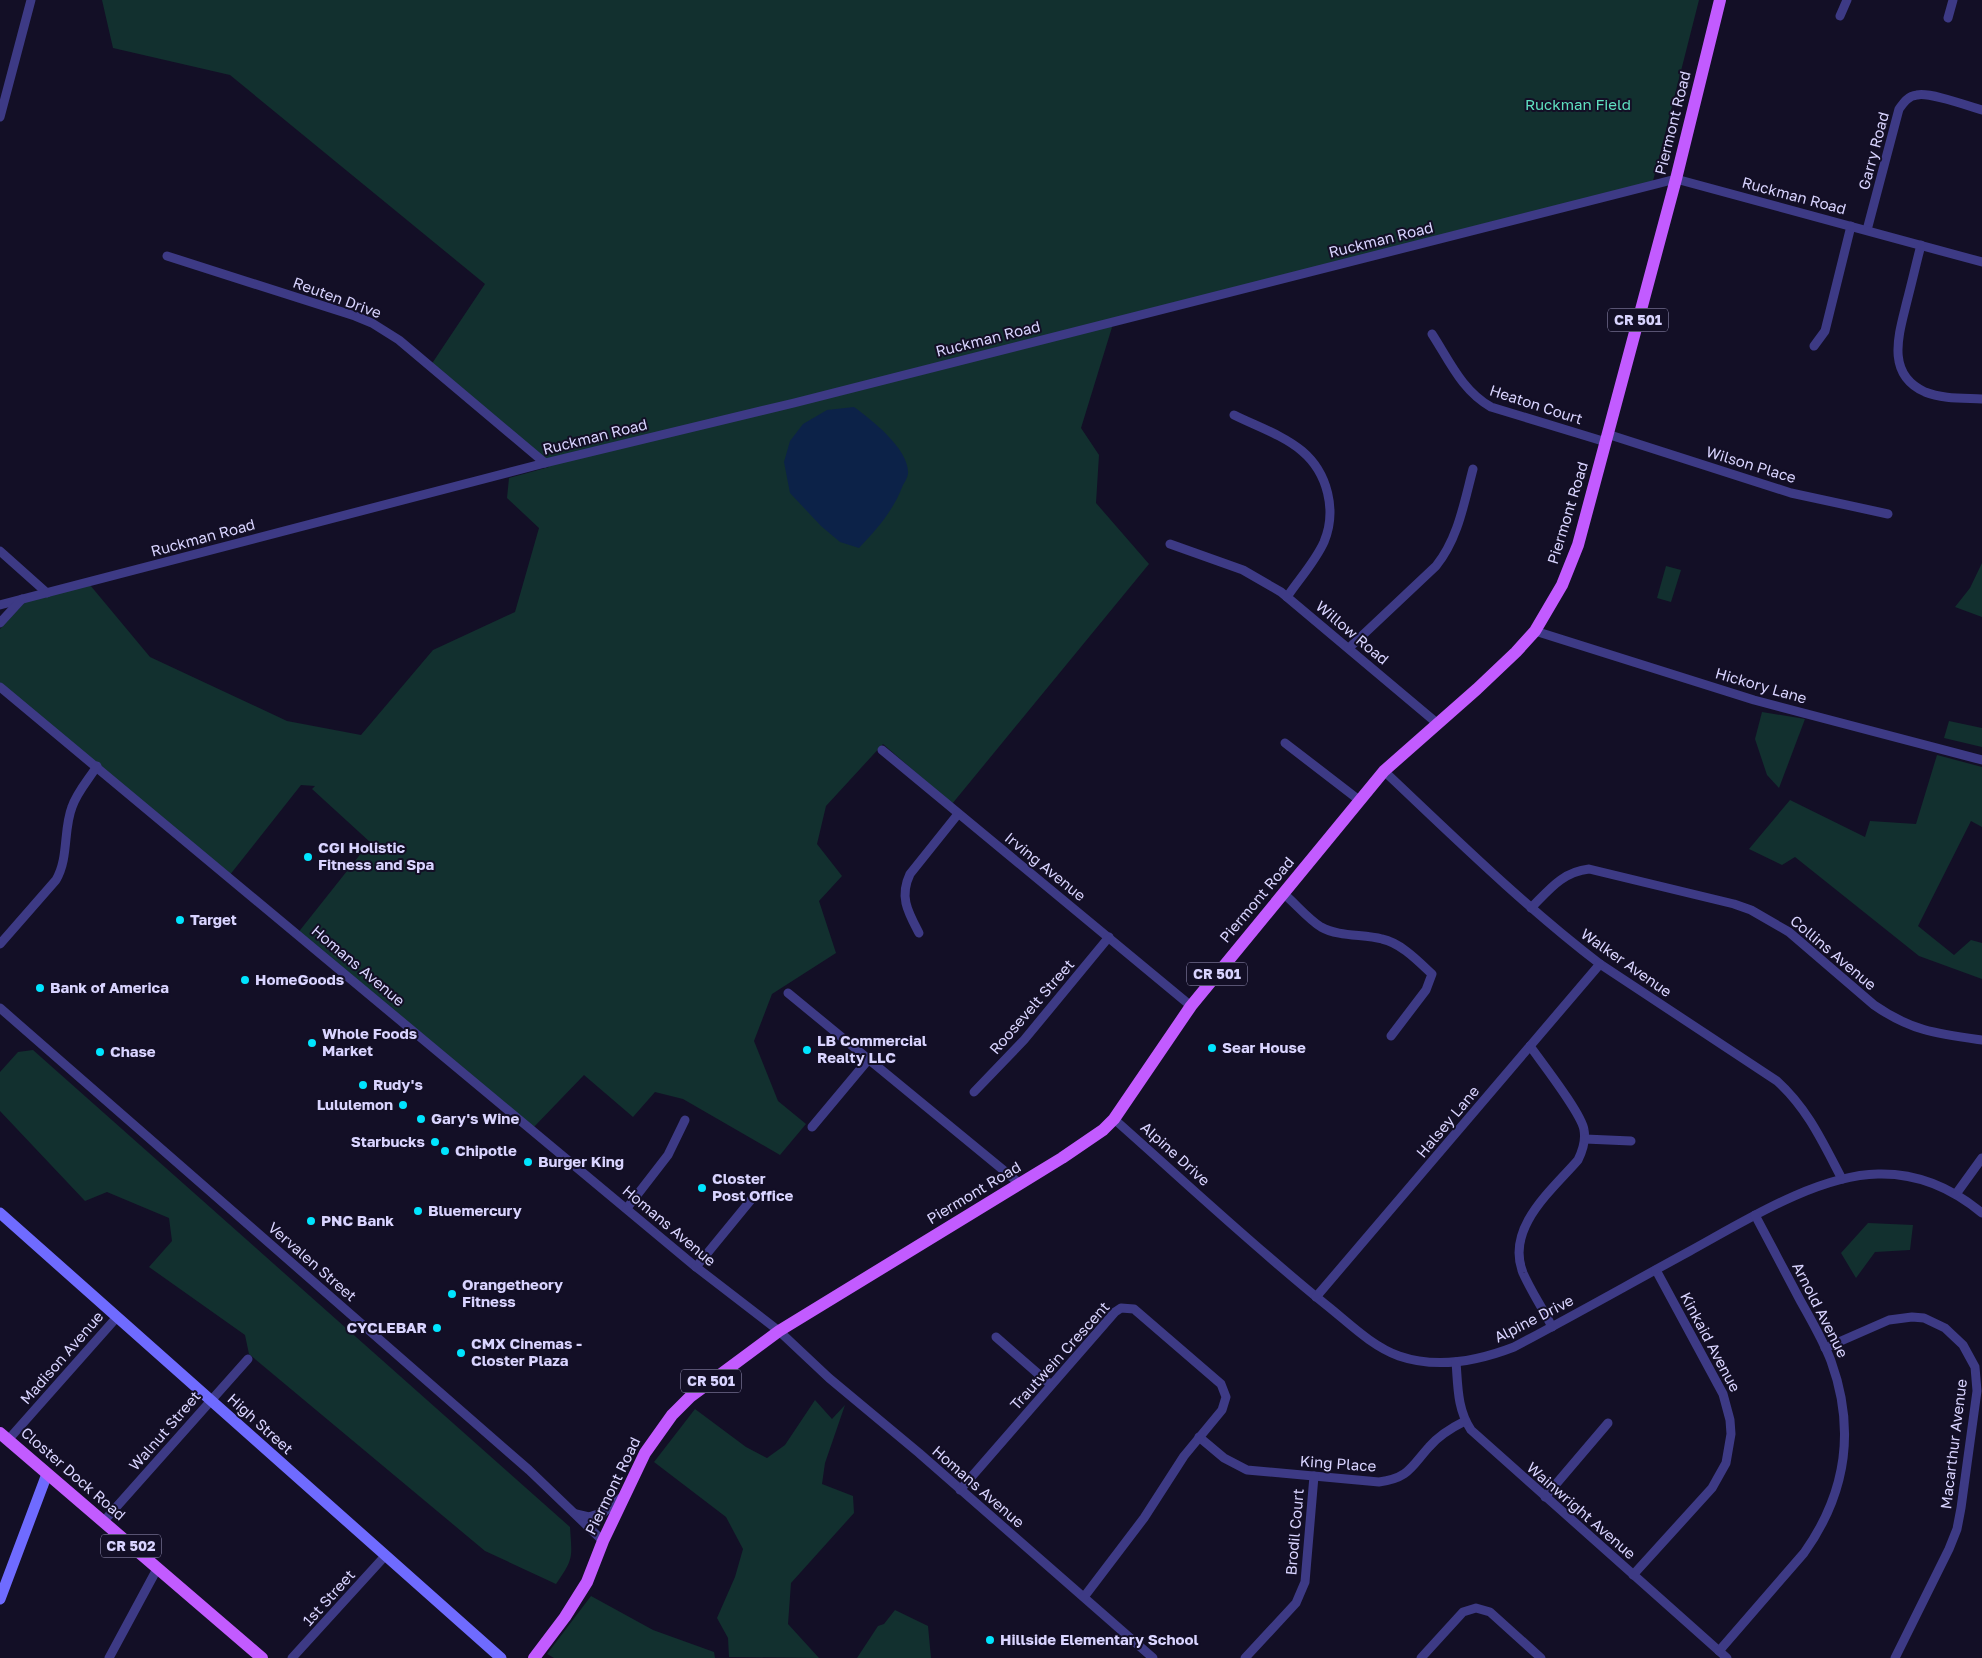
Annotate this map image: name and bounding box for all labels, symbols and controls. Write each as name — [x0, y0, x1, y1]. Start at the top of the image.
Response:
street label: Piermont Road — [1650, 69, 1694, 176]
park label: Ruckman Field — [1525, 95, 1631, 113]
street label: Garry Road — [1854, 110, 1892, 192]
street label: Ruckman Road — [1740, 172, 1848, 218]
street label: Ruckman Road — [1327, 217, 1435, 261]
street label: Reuten Drive — [291, 273, 384, 321]
road number: CR 501 — [1608, 308, 1668, 332]
street label: Ruckman Road — [934, 316, 1042, 360]
street label: Heaton Court — [1487, 381, 1585, 428]
street label: Ruckman Road — [541, 414, 649, 458]
street label: Wilson Place — [1704, 442, 1799, 486]
street label: Piermont Road — [1543, 459, 1591, 566]
street label: Ruckman Road — [149, 514, 257, 560]
street label: Willow Road — [1313, 597, 1393, 668]
street label: Hickory Lane — [1713, 663, 1809, 707]
street label: Irving Avenue — [1002, 828, 1090, 904]
place label: CGI Holistic Fitness and Spa — [318, 838, 435, 873]
marker: CGI Holistic Fitness and Spa — [302, 851, 314, 863]
street label: Piermont Road — [1215, 853, 1297, 946]
place label: Target — [190, 910, 237, 928]
street label: Collins Avenue — [1787, 911, 1881, 994]
marker: Target — [174, 914, 186, 926]
street label: Homans Avenue — [308, 921, 409, 1010]
street label: Walker Avenue — [1578, 924, 1676, 1000]
street label: Roosevelt Street — [985, 955, 1077, 1057]
road number: CR 501 — [1187, 962, 1247, 986]
place label: HomeGoods — [255, 970, 344, 988]
marker: HomeGoods — [239, 974, 251, 986]
place label: Bank of America — [50, 978, 169, 996]
marker: Bank of America — [34, 982, 46, 994]
place label: Whole Foods Market — [322, 1024, 417, 1059]
place label: LB Commercial Realty LLC — [817, 1031, 927, 1066]
marker: Whole Foods Market — [306, 1037, 318, 1049]
place label: Sear House — [1222, 1038, 1306, 1056]
place label: Chase — [110, 1042, 156, 1060]
marker: Sear House — [1206, 1042, 1218, 1054]
marker: LB Commercial Realty LLC — [801, 1044, 813, 1056]
marker: Chase — [94, 1046, 106, 1058]
place label: Rudy's — [373, 1075, 423, 1093]
marker: Rudy's — [357, 1079, 369, 1091]
street label: Halsey Lane — [1412, 1082, 1483, 1161]
place label: Lululemon — [317, 1095, 393, 1113]
marker: Lululemon — [397, 1099, 409, 1111]
place label: Gary's Wine — [431, 1109, 519, 1127]
marker: Gary's Wine — [415, 1113, 427, 1125]
street label: Alpine Drive — [1137, 1118, 1214, 1189]
place label: Starbucks — [351, 1132, 425, 1150]
marker: Starbucks — [429, 1136, 441, 1148]
place label: Chipotle — [455, 1141, 517, 1159]
marker: Chipotle — [439, 1145, 451, 1157]
place label: Burger King — [538, 1152, 624, 1170]
marker: Burger King — [522, 1156, 534, 1168]
street label: Piermont Road — [923, 1157, 1024, 1227]
place label: Closter Post Office — [712, 1169, 794, 1204]
street label: Homans Avenue — [619, 1181, 720, 1270]
marker: Closter Post Office — [696, 1182, 708, 1194]
place label: Bluemercury — [428, 1201, 522, 1219]
marker: Bluemercury — [412, 1205, 424, 1217]
place label: PNC Bank — [321, 1211, 394, 1229]
marker: PNC Bank — [305, 1215, 317, 1227]
street label: Vervalen Street — [265, 1218, 361, 1305]
street label: Arnold Avenue — [1789, 1259, 1853, 1361]
place label: Orangetheory Fitness — [462, 1275, 563, 1310]
marker: Orangetheory Fitness — [446, 1288, 458, 1300]
street label: Kinkaid Avenue — [1677, 1289, 1745, 1395]
street label: Alpine Drive — [1491, 1290, 1576, 1346]
street label: Trautwein Crescent — [1006, 1297, 1113, 1413]
street label: Madison Avenue — [16, 1307, 107, 1408]
place label: CYCLEBAR — [347, 1318, 427, 1336]
marker: CYCLEBAR — [431, 1322, 443, 1334]
place label: CMX Cinemas - Closter Plaza — [471, 1334, 582, 1369]
marker: CMX Cinemas - Closter Plaza — [455, 1347, 467, 1359]
road number: CR 501 — [681, 1370, 741, 1392]
street label: Macarthur Avenue — [1936, 1377, 1970, 1510]
street label: Walnut Street — [125, 1387, 204, 1474]
street label: High Street — [224, 1389, 297, 1457]
street label: Closter Dock Road — [18, 1423, 130, 1524]
street label: Piermont Road — [581, 1434, 643, 1537]
street label: Homans Avenue — [929, 1441, 1029, 1531]
street label: King Place — [1299, 1451, 1377, 1475]
street label: Wainwright Avenue — [1524, 1458, 1640, 1563]
street label: Brodil Court — [1281, 1488, 1307, 1576]
road number: CR 502 — [101, 1534, 161, 1558]
street label: 1st Street — [298, 1566, 358, 1629]
place label: Hillside Elementary School — [1000, 1630, 1199, 1648]
marker: Hillside Elementary School — [984, 1634, 996, 1646]

